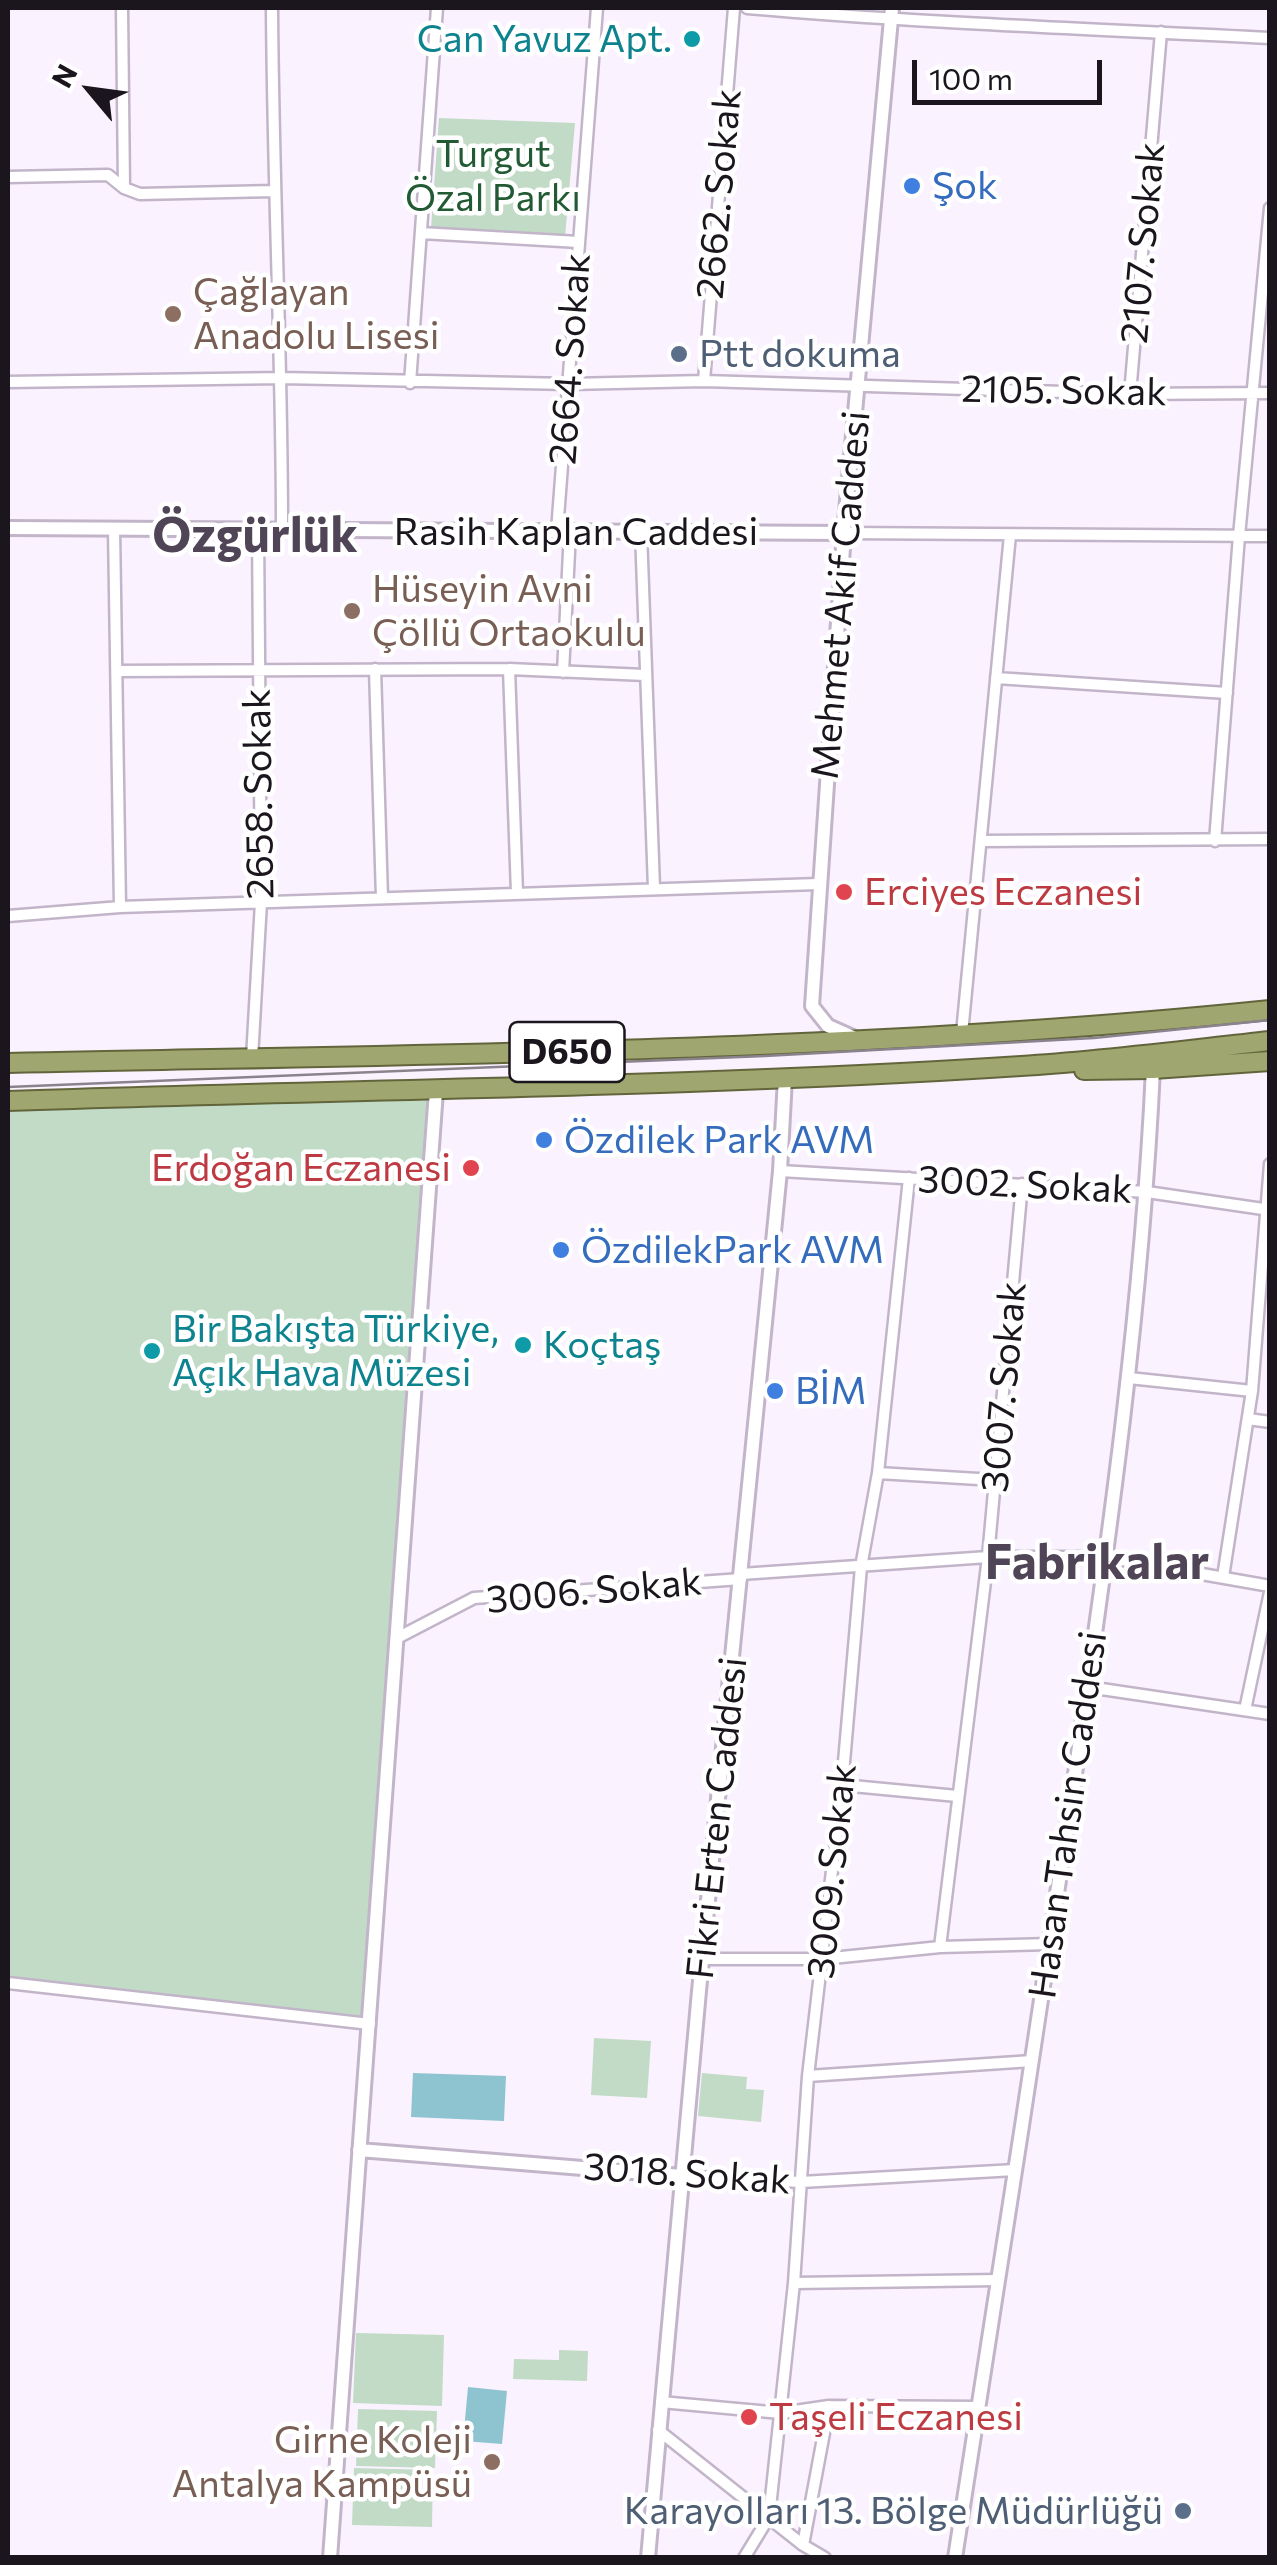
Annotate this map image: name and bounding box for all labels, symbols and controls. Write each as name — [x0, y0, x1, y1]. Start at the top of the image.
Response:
place label: Can Yavuz Apt. — [417, 16, 672, 62]
marker: Can Yavuz Apt. — [681, 28, 703, 50]
north arrow — [40, 40, 140, 140]
scale bar — [917, 40, 1107, 102]
text: N — [44, 58, 84, 93]
text: 100 m — [929, 59, 1013, 96]
street label: 2662. Sokak — [687, 87, 751, 301]
park label: Turgut Özal Parkı — [405, 131, 581, 220]
street label: 2107. Sokak — [1111, 141, 1175, 345]
place label: Şok — [932, 163, 998, 209]
marker: Şok — [901, 175, 923, 197]
street label: 2664. Sokak — [540, 252, 600, 466]
place label: Çağlayan Anadolu Lisesi — [193, 269, 440, 358]
marker: Çağlayan Anadolu Lisesi — [162, 303, 184, 325]
place label: Ptt dokuma — [699, 331, 901, 377]
marker: Ptt dokuma — [668, 343, 690, 365]
street label: 2105. Sokak — [961, 366, 1167, 416]
street label: Mehmet Akif Caddesi — [802, 409, 880, 781]
district label: Özgürlük — [152, 507, 358, 565]
street label: Rasih Kaplan Caddesi — [394, 509, 758, 555]
place label: Hüseyin Avni Çöllü Ortaokulu — [372, 566, 646, 656]
marker: Hüseyin Avni Çöllü Ortaokulu — [341, 600, 363, 622]
street label: 2658. Sokak — [234, 688, 284, 900]
place label: Erciyes Eczanesi — [864, 869, 1142, 915]
marker: Erciyes Eczanesi — [833, 881, 855, 903]
road number: D650 — [510, 1022, 624, 1082]
place label: Özdilek Park AVM — [564, 1117, 874, 1163]
marker: Özdilek Park AVM — [533, 1129, 555, 1151]
place label: Erdoğan Eczanesi — [151, 1145, 451, 1191]
marker: Erdoğan Eczanesi — [460, 1157, 482, 1179]
street label: 3002. Sokak — [917, 1157, 1133, 1213]
place label: ÖzdilekPark AVM — [581, 1227, 884, 1273]
marker: ÖzdilekPark AVM — [550, 1239, 572, 1261]
street label: 3007. Sokak — [972, 1280, 1036, 1494]
place label: Bir Bakışta Türkiye, Açık Hava Müzesi — [172, 1306, 499, 1396]
place label: Koçtaş — [543, 1322, 661, 1368]
marker: Koçtaş — [512, 1334, 534, 1356]
marker: Bir Bakışta Türkiye, Açık Hava Müzesi — [141, 1340, 163, 1362]
place label: BİM — [795, 1368, 867, 1414]
marker: BİM — [764, 1380, 786, 1402]
district label: Fabrikalar — [985, 1534, 1209, 1592]
street label: 3006. Sokak — [484, 1559, 704, 1623]
street label: Hasan Tahsin Caddesi — [1020, 1628, 1116, 2002]
street label: Fikri Erten Caddesi — [677, 1655, 757, 1981]
street label: 3009. Sokak — [798, 1761, 866, 1981]
street label: 3018. Sokak — [582, 2144, 792, 2204]
place label: Taşeli Eczanesi — [769, 2394, 1023, 2440]
marker: Taşeli Eczanesi — [738, 2406, 760, 2428]
place label: Girne Koleji Antalya Kampüsü — [172, 2417, 472, 2506]
marker: Girne Koleji Antalya Kampüsü — [481, 2451, 503, 2473]
place label: Karayolları 13. Bölge Müdürlüğü — [624, 2488, 1163, 2534]
marker: Karayolları 13. Bölge Müdürlüğü — [1172, 2500, 1194, 2522]

